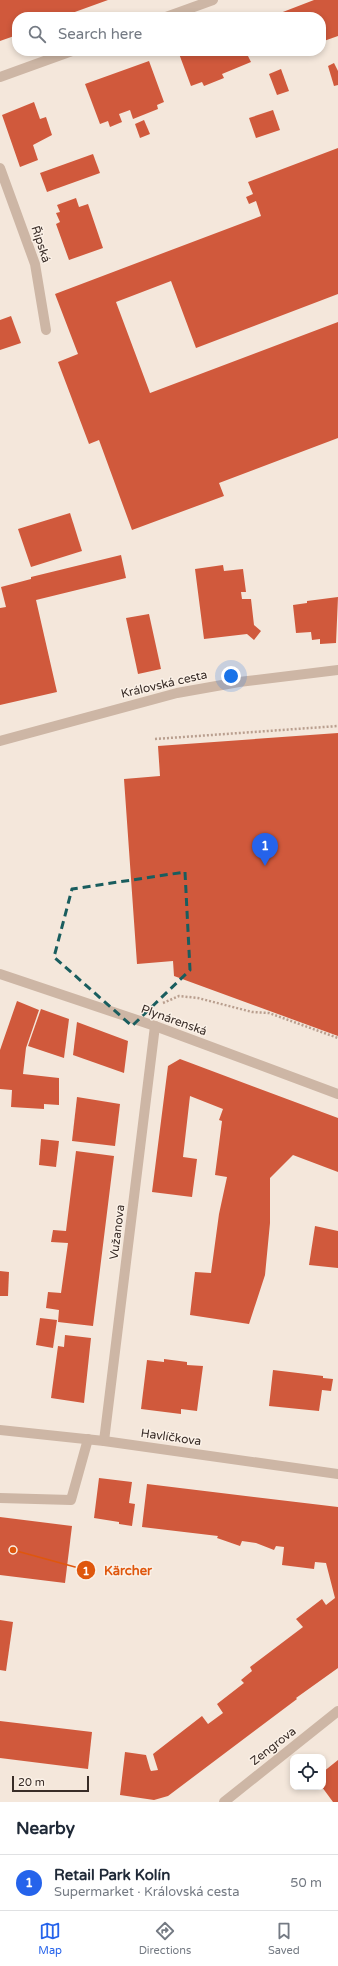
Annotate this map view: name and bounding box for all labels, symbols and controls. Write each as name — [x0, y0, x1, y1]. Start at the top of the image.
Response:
search box — [12, 12, 326, 56]
icon: search — [26, 23, 48, 45]
text: Search here — [58, 25, 142, 43]
street label: Řipská — [28, 224, 54, 264]
your location — [221, 666, 241, 686]
street label: Královská cesta — [119, 667, 209, 701]
pin: 1 — [252, 833, 278, 866]
street label: Plynárenská — [139, 1002, 209, 1038]
street label: Vužanova — [107, 1204, 127, 1260]
street label: Havlíčkova — [140, 1426, 202, 1448]
callout: Kärcher — [76, 1558, 160, 1583]
text: Kärcher — [104, 1563, 153, 1579]
text: 1 — [82, 1564, 90, 1578]
street label: Zengrova — [247, 1724, 299, 1768]
map controls — [290, 1754, 326, 1790]
button: locate — [290, 1754, 326, 1790]
scale bar — [12, 1774, 89, 1793]
text: 20 m — [18, 1776, 45, 1789]
text: Nearby — [16, 1818, 75, 1839]
text: Retail Park Kolín — [54, 1866, 170, 1884]
text: 1 — [25, 1875, 33, 1891]
text: 50 m — [290, 1875, 322, 1891]
text: Supermarket · Královská cesta — [54, 1884, 240, 1900]
tab: Map — [38, 1920, 62, 1957]
tab: Directions — [139, 1920, 191, 1957]
tab: Saved — [268, 1920, 300, 1957]

